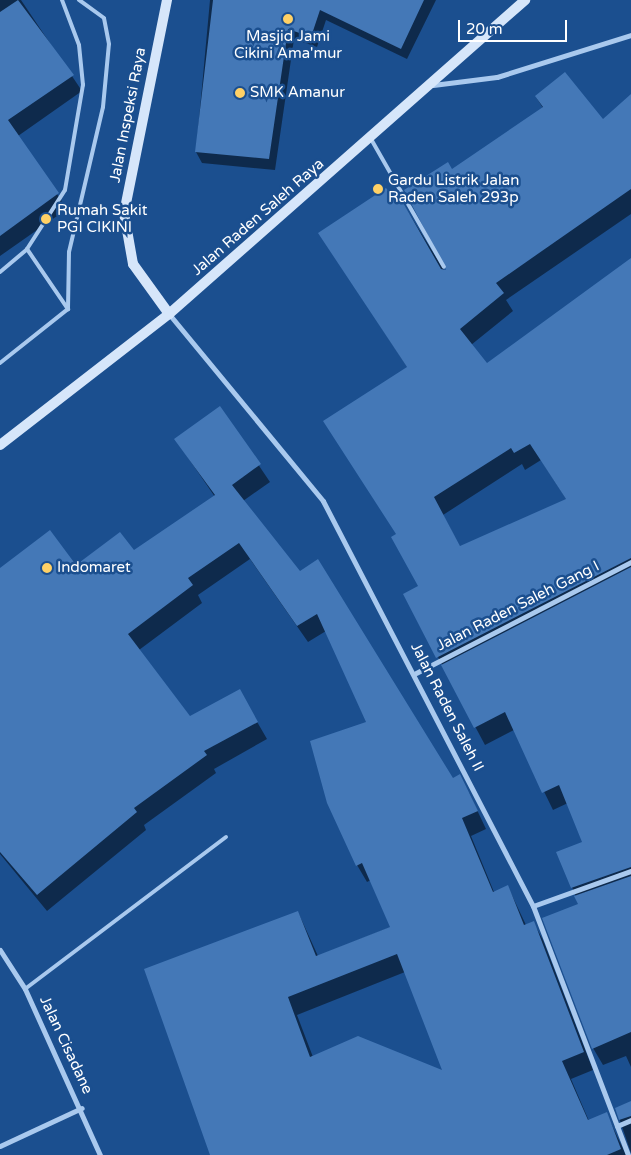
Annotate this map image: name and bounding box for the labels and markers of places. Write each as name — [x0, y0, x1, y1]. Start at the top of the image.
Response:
marker: Masjid Jami Cikini Ama'mur — [282, 13, 294, 25]
place label: Masjid Jami Cikini Ama'mur — [234, 27, 342, 62]
place label: SMK Amanur — [250, 84, 345, 102]
marker: SMK Amanur — [234, 87, 246, 99]
place label: Gardu Listrik Jalan Raden Saleh 293p — [388, 171, 519, 206]
marker: Gardu Listrik Jalan Raden Saleh 293p — [372, 183, 384, 195]
place label: Rumah Sakit PGI CIKINI — [57, 201, 147, 236]
marker: Rumah Sakit PGI CIKINI — [39, 212, 53, 226]
place label: Indomaret — [57, 559, 131, 577]
marker: Indomaret — [41, 562, 53, 574]

